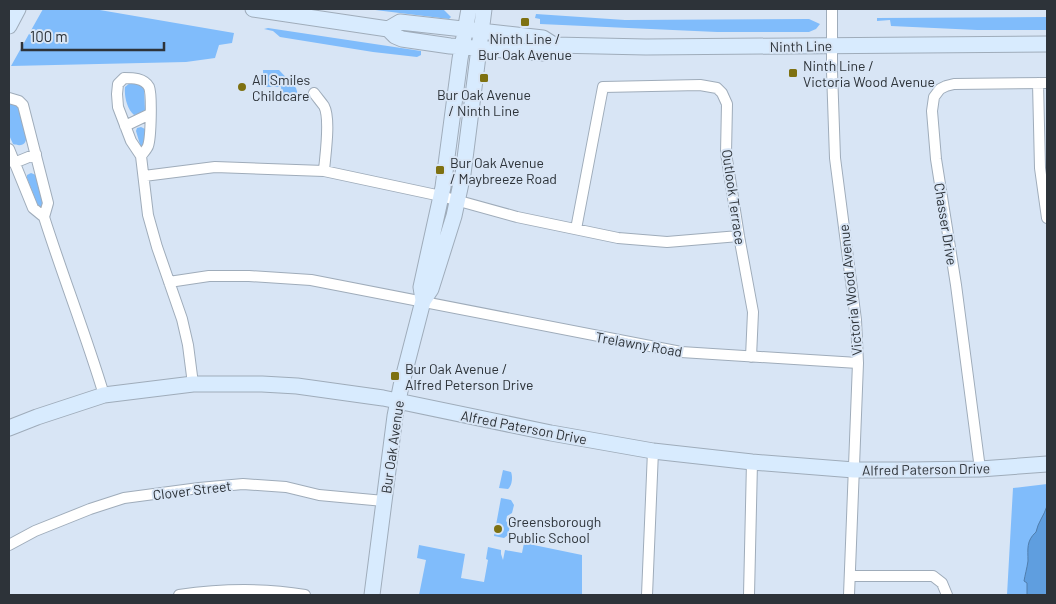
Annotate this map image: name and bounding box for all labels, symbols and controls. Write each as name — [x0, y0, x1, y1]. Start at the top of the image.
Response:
marker: Ninth Line / Bur Oak Avenue — [519, 16, 531, 28]
scale bar — [22, 20, 165, 52]
text: 100 m — [30, 27, 68, 45]
place label: Ninth Line / Bur Oak Avenue — [478, 30, 572, 63]
street label: Ninth Line — [770, 37, 832, 55]
place label: Ninth Line / Victoria Wood Avenue — [803, 57, 935, 90]
marker: Ninth Line / Victoria Wood Avenue — [787, 67, 799, 79]
place label: All Smiles Childcare — [252, 71, 311, 104]
marker: Bur Oak Avenue / Ninth Line — [478, 72, 490, 84]
marker: All Smiles Childcare — [236, 81, 248, 93]
place label: Bur Oak Avenue / Ninth Line — [437, 86, 531, 119]
street label: Outlook Terrace — [719, 148, 749, 246]
place label: Bur Oak Avenue / Maybreeze Road — [450, 154, 557, 187]
marker: Bur Oak Avenue / Maybreeze Road — [434, 164, 446, 176]
street label: Chasser Drive — [931, 182, 961, 266]
street label: Victoria Wood Avenue — [835, 223, 865, 357]
street label: Trelawny Road — [594, 328, 684, 360]
place label: Bur Oak Avenue / Alfred Peterson Drive — [405, 360, 533, 393]
marker: Bur Oak Avenue / Alfred Peterson Drive — [389, 370, 401, 382]
street label: Bur Oak Avenue — [377, 399, 407, 495]
street label: Alfred Paterson Drive — [459, 406, 589, 448]
street label: Alfred Paterson Drive — [862, 459, 990, 479]
street label: Clover Street — [152, 477, 232, 503]
place label: Greensborough Public School — [508, 513, 601, 546]
marker: Greensborough Public School — [492, 523, 504, 535]

